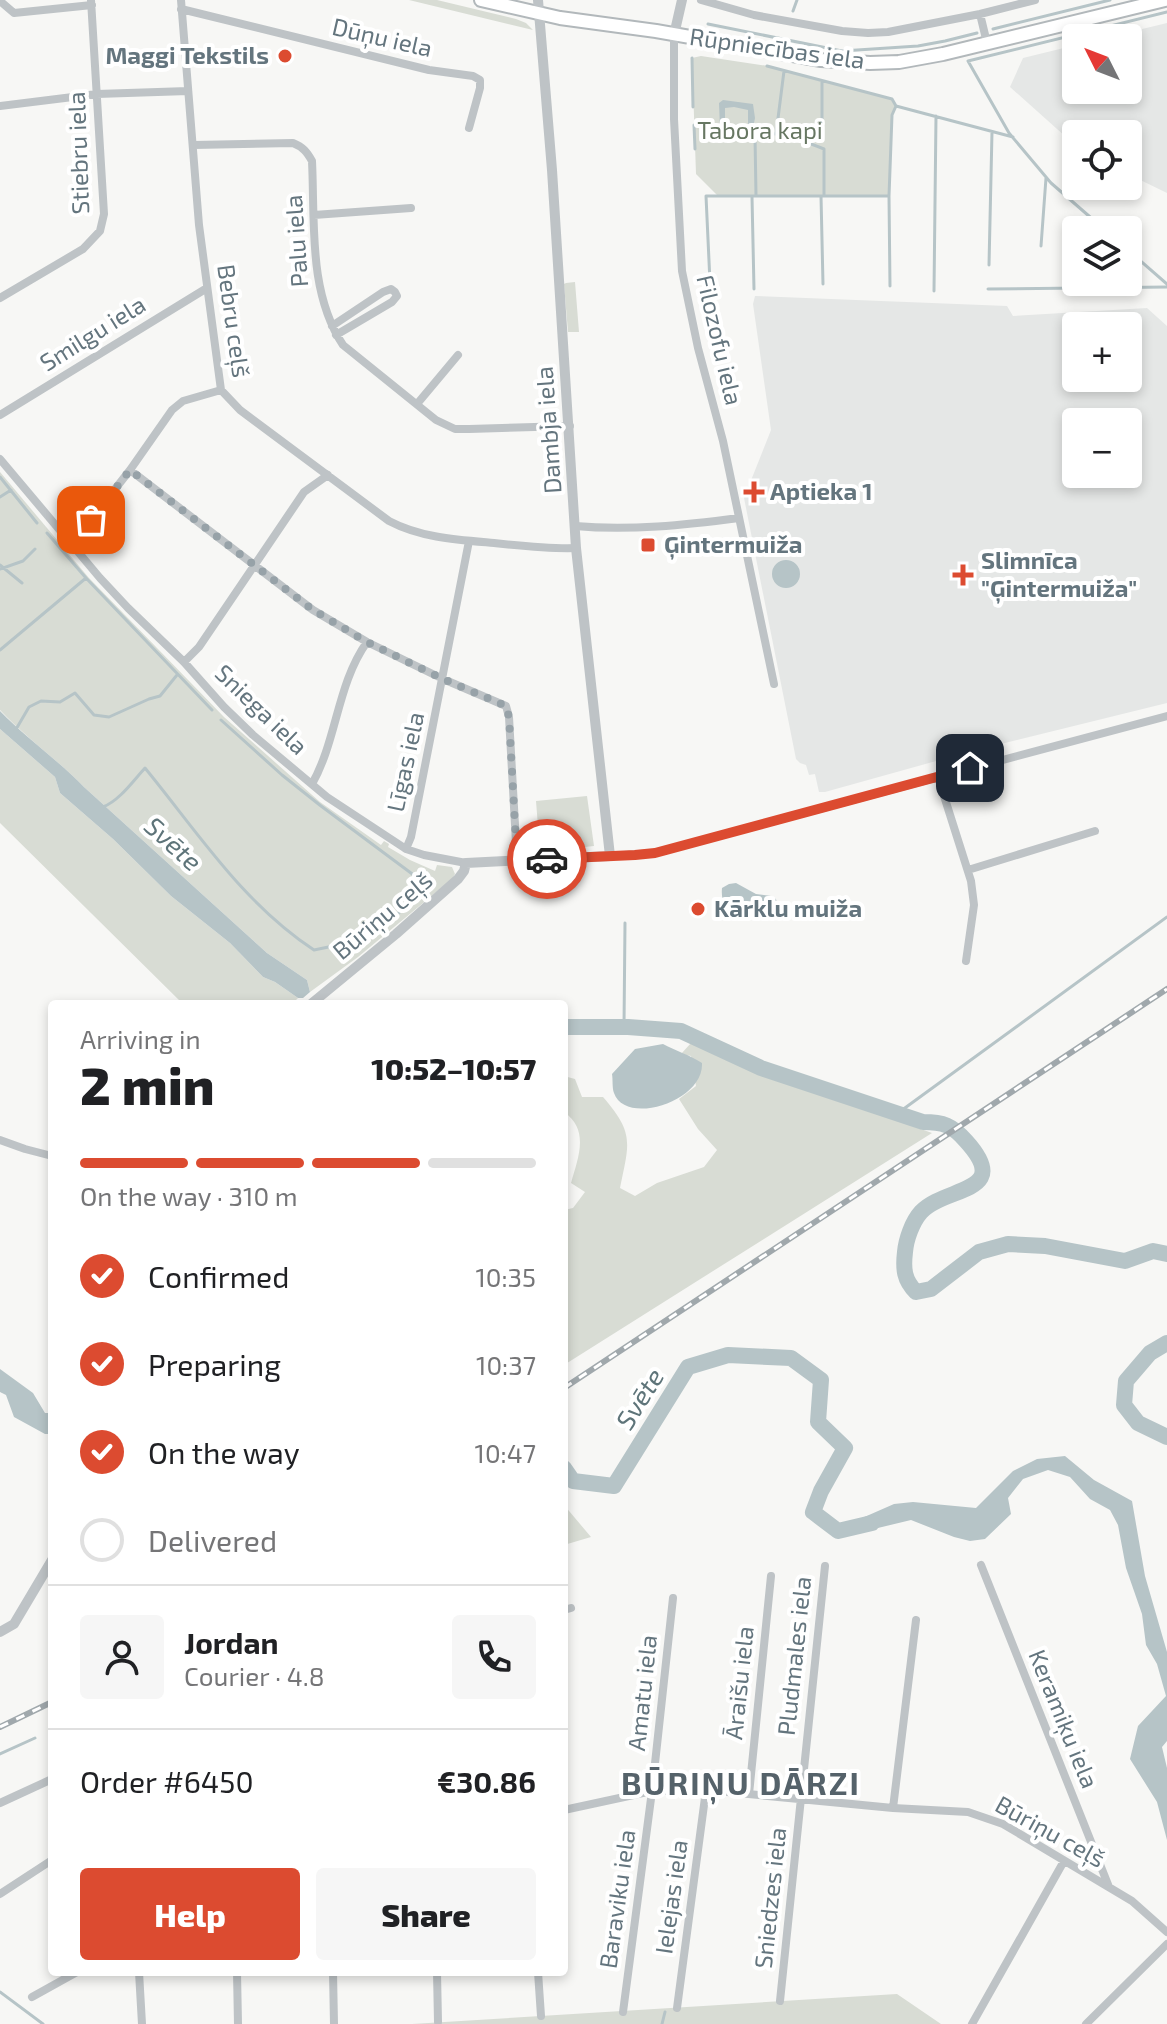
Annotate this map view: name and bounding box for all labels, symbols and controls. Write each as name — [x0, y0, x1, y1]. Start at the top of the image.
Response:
street label: Dūņu iela — [329, 11, 435, 64]
street label: Rūpniecības iela — [688, 21, 867, 74]
north arrow — [1062, 24, 1142, 104]
map controls — [1062, 24, 1142, 488]
place label: Maggi Tekstils — [105, 40, 269, 69]
marker: Maggi Tekstils — [276, 47, 294, 65]
street label: Stiebru iela — [61, 91, 94, 215]
park label: Tabora kapi — [697, 115, 823, 144]
button: locate — [1062, 120, 1142, 200]
street label: Palu iela — [278, 194, 313, 288]
button: layers — [1062, 216, 1142, 296]
street label: Bebru ceļš — [210, 262, 257, 379]
street label: Filozofu iela — [691, 272, 750, 408]
street label: Smilgu iela — [34, 289, 150, 377]
button: + — [1062, 312, 1142, 392]
street label: Dambja iela — [529, 365, 566, 495]
button: − — [1062, 408, 1142, 488]
place label: Aptieka 1 — [770, 476, 873, 505]
marker: Aptieka 1 — [745, 483, 763, 501]
pin — [57, 486, 125, 554]
icon: bag — [69, 498, 113, 542]
place label: Ģintermuiža — [664, 529, 803, 560]
marker: Ģintermuiža — [639, 536, 657, 554]
place label: Slimnīca "Ģintermuiža" — [981, 545, 1137, 604]
marker: Slimnīca "Ģintermuiža" — [952, 564, 974, 586]
street label: Sniega iela — [210, 658, 314, 760]
street label: Līgas iela — [380, 709, 429, 814]
pin — [936, 734, 1004, 802]
icon: home — [948, 746, 992, 790]
water label: Svēte — [139, 809, 209, 876]
courier — [507, 819, 587, 899]
icon: car — [525, 837, 569, 881]
street label: Būriņu ceļš — [326, 865, 439, 966]
place label: Kārklu muiža — [714, 893, 862, 922]
marker: Kārklu muiža — [689, 900, 707, 918]
text: Arriving in — [80, 1023, 201, 1054]
text: 10:52–10:57 — [371, 1050, 536, 1086]
text: 2 min — [80, 1053, 215, 1115]
text: On the way · 310 m — [80, 1180, 298, 1211]
icon: check — [80, 1254, 124, 1298]
text: Confirmed — [148, 1258, 289, 1294]
text: 10:35 — [475, 1261, 536, 1292]
icon: check — [80, 1342, 124, 1386]
text: Preparing — [148, 1346, 281, 1382]
text: 10:37 — [476, 1349, 536, 1380]
water label: Svēte — [608, 1362, 669, 1434]
icon: check — [80, 1430, 124, 1474]
text: On the way — [148, 1434, 300, 1470]
text: 10:47 — [475, 1437, 536, 1468]
text: Delivered — [148, 1522, 277, 1558]
street label: Pludmales iela — [771, 1575, 816, 1737]
button: person — [80, 1615, 164, 1699]
button: phone — [452, 1615, 536, 1699]
text: Jordan — [184, 1624, 279, 1660]
street label: Āraišu iela — [718, 1625, 759, 1741]
street label: Amatu iela — [621, 1633, 662, 1752]
street label: Keramiķu iela — [1022, 1645, 1105, 1793]
text: Courier · 4.8 — [184, 1660, 325, 1691]
text: Order #6450 — [80, 1763, 254, 1799]
text: €30.86 — [437, 1763, 536, 1799]
district label: BŪRIŅU DĀRZI — [621, 1763, 861, 1805]
street label: Būriņu ceļš — [990, 1789, 1111, 1874]
street label: Sniedzes iela — [748, 1826, 791, 1970]
street label: Baraviku iela — [592, 1827, 641, 1970]
street label: Ielejas iela — [648, 1838, 693, 1956]
button: Help — [80, 1868, 300, 1960]
button: Share — [316, 1868, 536, 1960]

